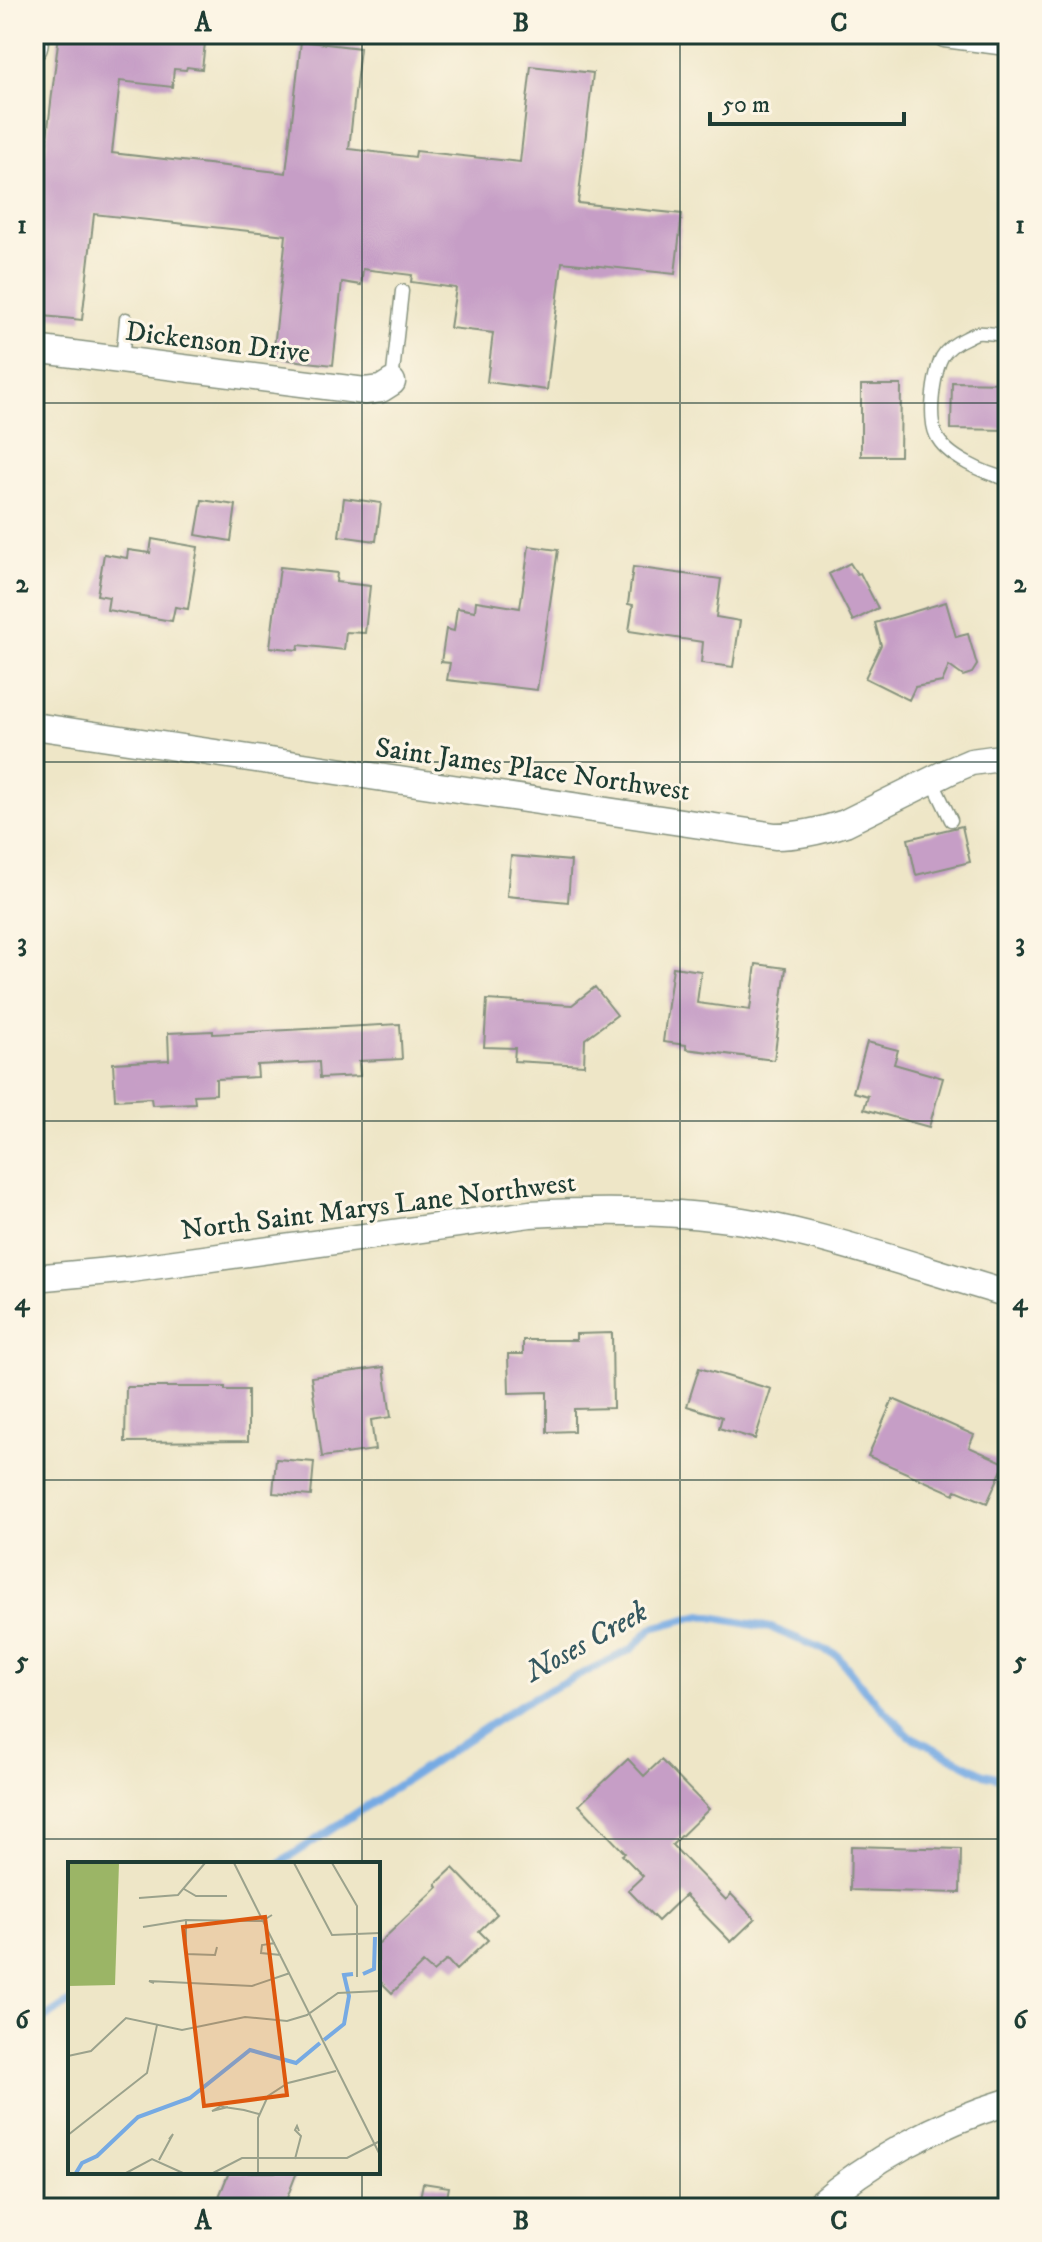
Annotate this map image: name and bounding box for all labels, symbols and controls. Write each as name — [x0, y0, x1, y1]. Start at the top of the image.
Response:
text: A — [194, 7, 213, 40]
text: B — [513, 7, 529, 40]
text: C — [830, 7, 848, 40]
scale bar — [710, 76, 904, 126]
text: 50 m — [722, 90, 770, 120]
text: 1 — [17, 209, 27, 242]
text: 1 — [1015, 209, 1025, 242]
street label: Dickenson Drive — [123, 314, 312, 371]
text: 2 — [16, 568, 30, 601]
text: 2 — [1014, 568, 1028, 601]
street label: Saint James Place Northwest — [373, 730, 692, 809]
text: 3 — [17, 927, 27, 960]
text: 3 — [1015, 927, 1025, 960]
street label: North Saint Marys Lane Northwest — [179, 1165, 578, 1248]
text: 4 — [15, 1286, 31, 1319]
text: 4 — [1013, 1286, 1029, 1319]
water label: Noses Creek — [517, 1593, 655, 1692]
text: 5 — [15, 1645, 29, 1678]
text: 5 — [1013, 1645, 1027, 1678]
inset map — [68, 1862, 380, 2174]
text: 6 — [15, 2004, 30, 2037]
text: 6 — [1013, 2004, 1028, 2037]
text: A — [194, 2205, 213, 2238]
text: B — [513, 2205, 529, 2238]
text: C — [830, 2205, 848, 2238]

